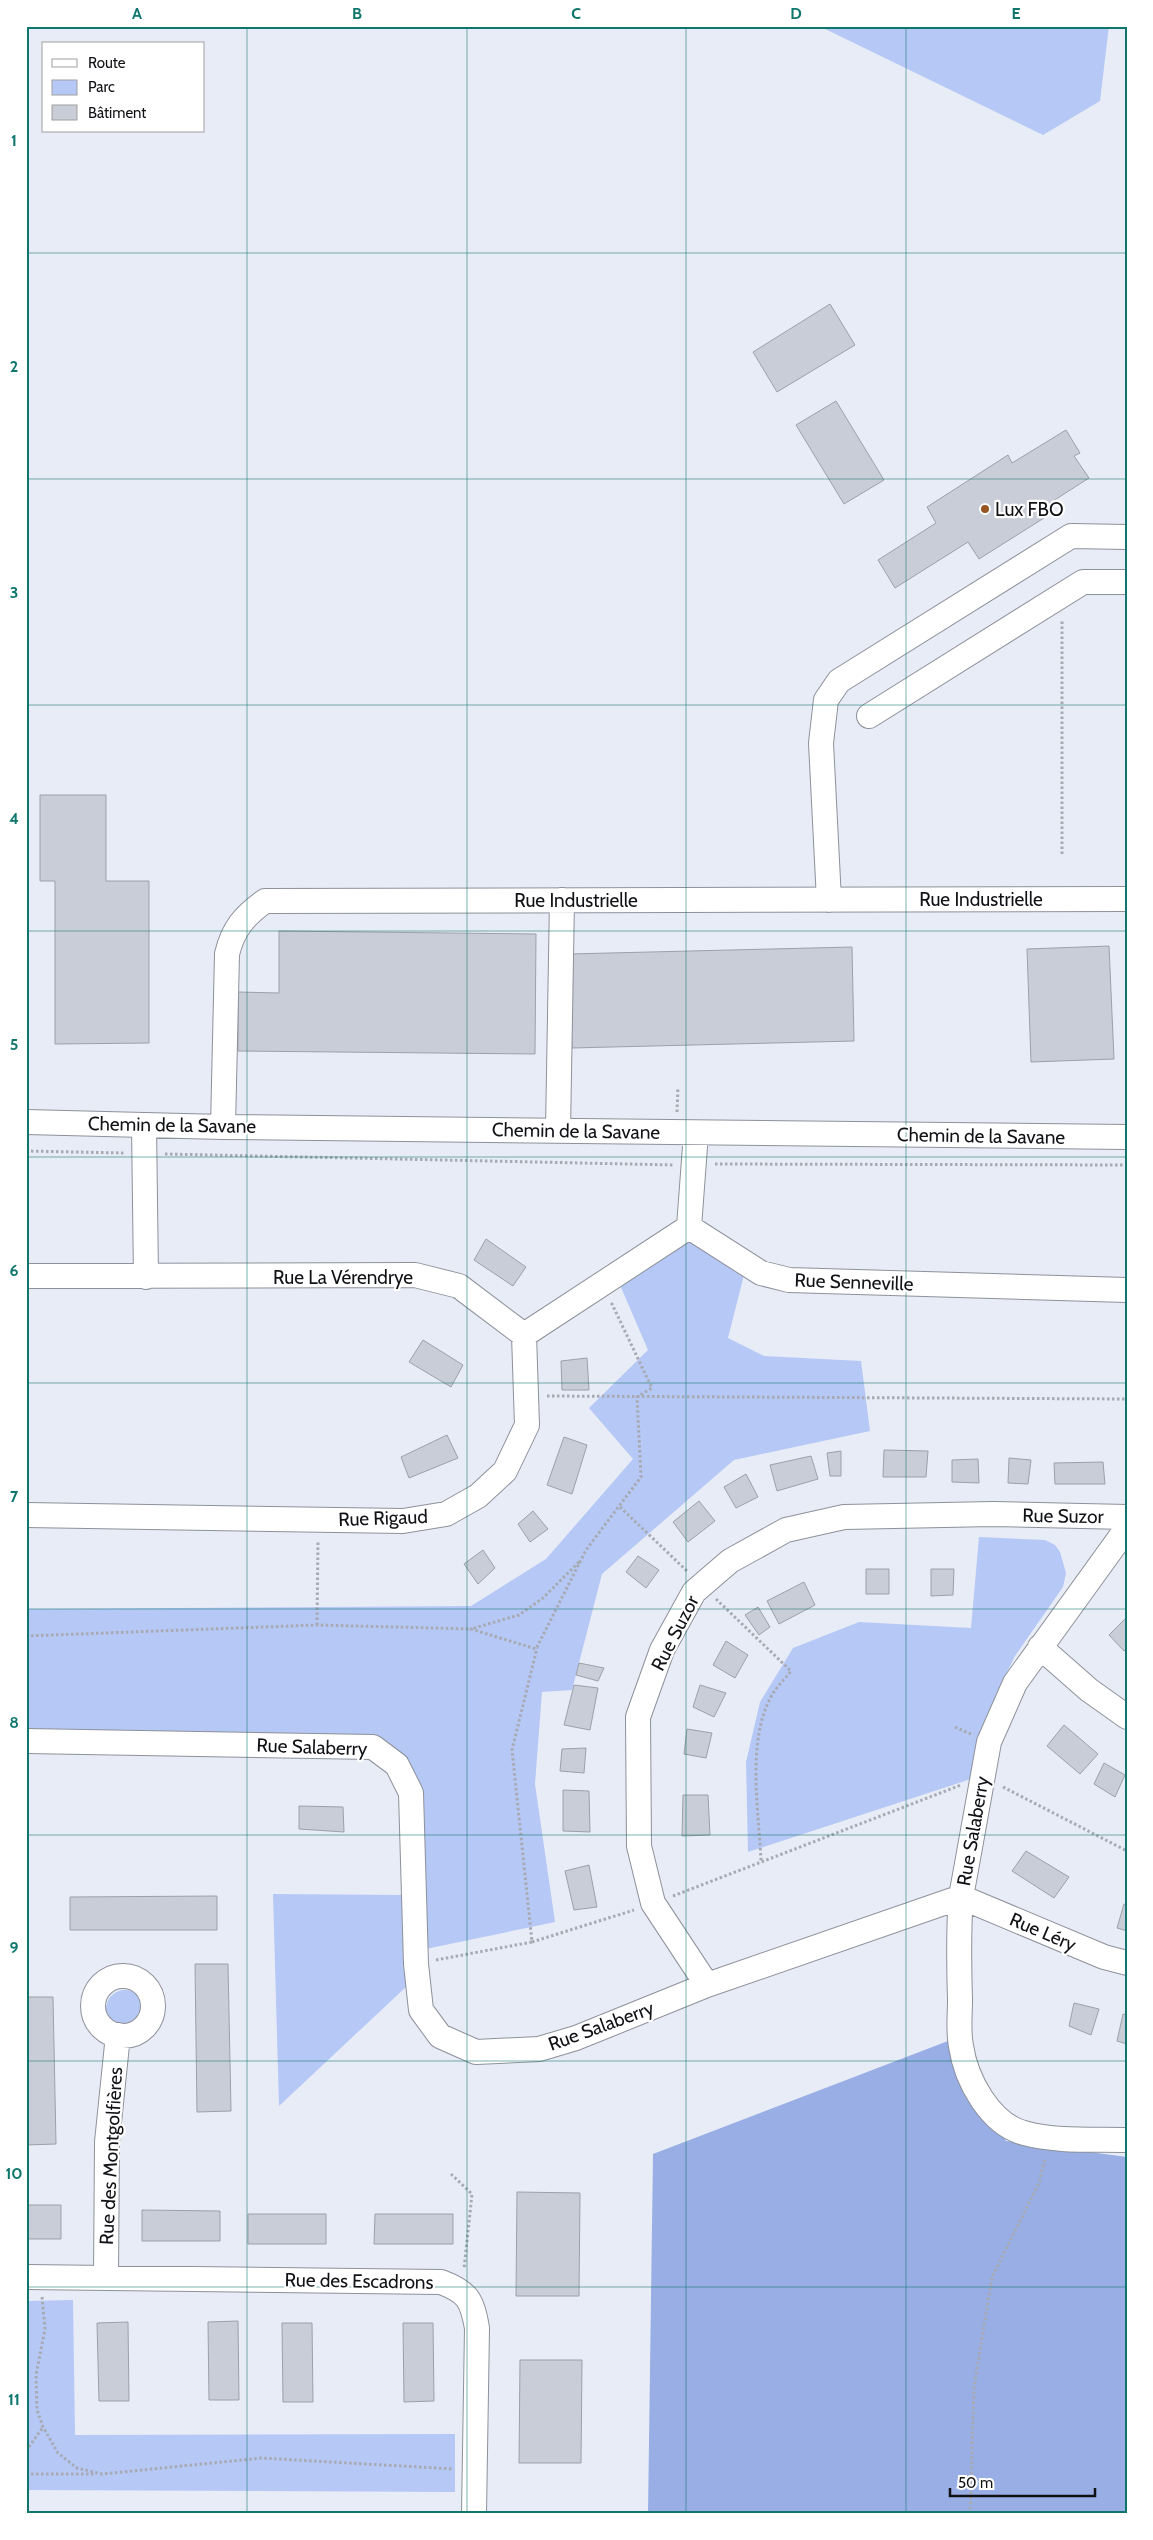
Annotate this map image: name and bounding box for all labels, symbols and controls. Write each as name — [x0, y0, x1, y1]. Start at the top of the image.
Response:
text: A — [132, 4, 142, 23]
text: B — [352, 4, 362, 23]
text: C — [571, 4, 581, 23]
text: D — [790, 4, 802, 23]
text: E — [1011, 4, 1021, 23]
legend — [42, 42, 205, 132]
text: Route — [88, 54, 126, 72]
text: Parc — [88, 78, 115, 96]
text: Bâtiment — [88, 104, 146, 122]
text: 1 — [11, 131, 17, 150]
text: 2 — [10, 357, 18, 376]
place label: Lux FBO — [995, 498, 1064, 521]
marker: Lux FBO — [979, 503, 991, 515]
text: 3 — [10, 583, 18, 602]
text: 4 — [9, 809, 19, 828]
street label: Rue Industrielle — [919, 888, 1043, 911]
street label: Rue Industrielle — [514, 889, 638, 912]
text: 5 — [10, 1035, 18, 1054]
street label: Chemin de la Savane — [88, 1112, 257, 1138]
street label: Chemin de la Savane — [492, 1118, 661, 1144]
street label: Chemin de la Savane — [897, 1123, 1066, 1149]
text: 6 — [10, 1261, 19, 1280]
street label: Rue La Vérendrye — [273, 1266, 413, 1289]
street label: Rue Senneville — [794, 1268, 914, 1296]
text: 7 — [10, 1487, 19, 1506]
street label: Rue Suzor — [1022, 1504, 1104, 1528]
street label: Rue Rigaud — [338, 1505, 428, 1531]
street label: Rue Suzor — [646, 1592, 704, 1674]
text: 8 — [9, 1713, 19, 1732]
street label: Rue Salaberry — [256, 1734, 368, 1760]
street label: Rue Salaberry — [952, 1774, 994, 1888]
street label: Rue Léry — [1006, 1908, 1080, 1956]
text: 9 — [10, 1938, 19, 1957]
street label: Rue Salaberry — [545, 1996, 657, 2056]
street label: Rue des Montgolfières — [95, 2066, 127, 2245]
text: 10 — [5, 2164, 23, 2183]
street label: Rue des Escadrons — [284, 2268, 434, 2294]
text: 11 — [8, 2390, 20, 2409]
scale bar — [950, 2465, 1096, 2497]
text: 50 m — [958, 2474, 993, 2492]

